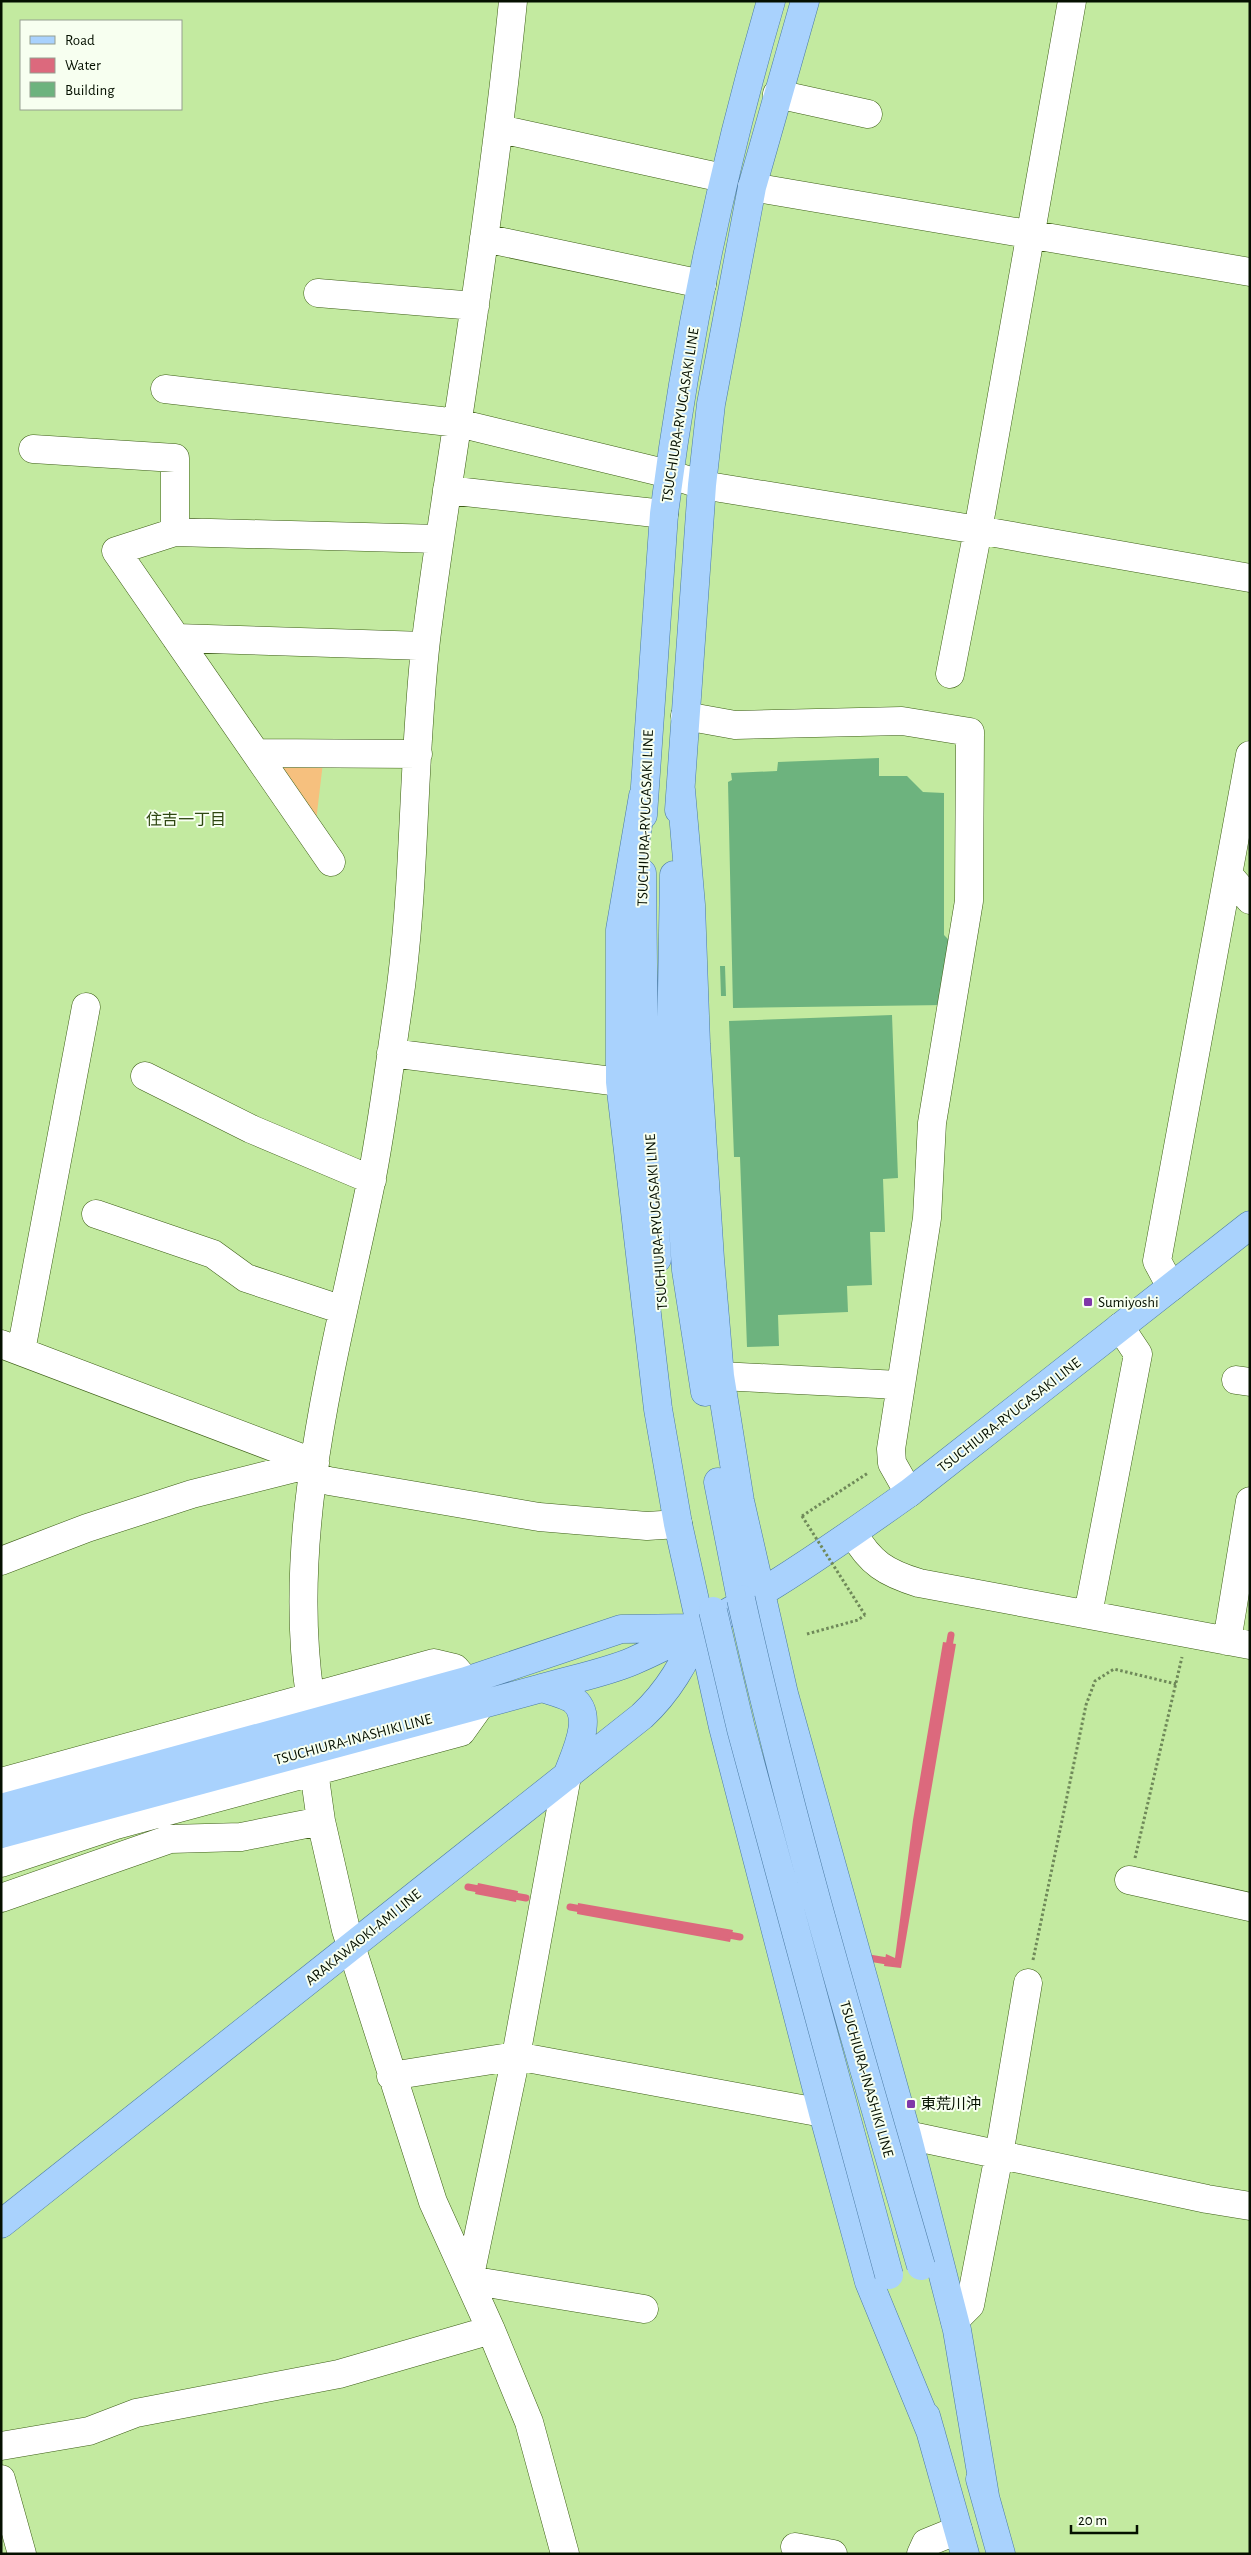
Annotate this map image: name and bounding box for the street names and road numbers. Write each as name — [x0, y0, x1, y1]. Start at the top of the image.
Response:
street label: TSUCHIURA-RYUGASAKI LINE — [659, 327, 702, 503]
street label: TSUCHIURA-RYUGASAKI LINE — [635, 730, 656, 906]
street label: TSUCHIURA-RYUGASAKI LINE — [643, 1133, 670, 1311]
street label: TSUCHIURA-RYUGASAKI LINE — [935, 1355, 1083, 1476]
street label: TSUCHIURA-INASHIKI LINE — [273, 1711, 433, 1768]
street label: ARAKAWAOKI-AMI LINE — [303, 1886, 424, 1988]
street label: TSUCHIURA-INASHIKI LINE — [837, 1999, 896, 2159]

